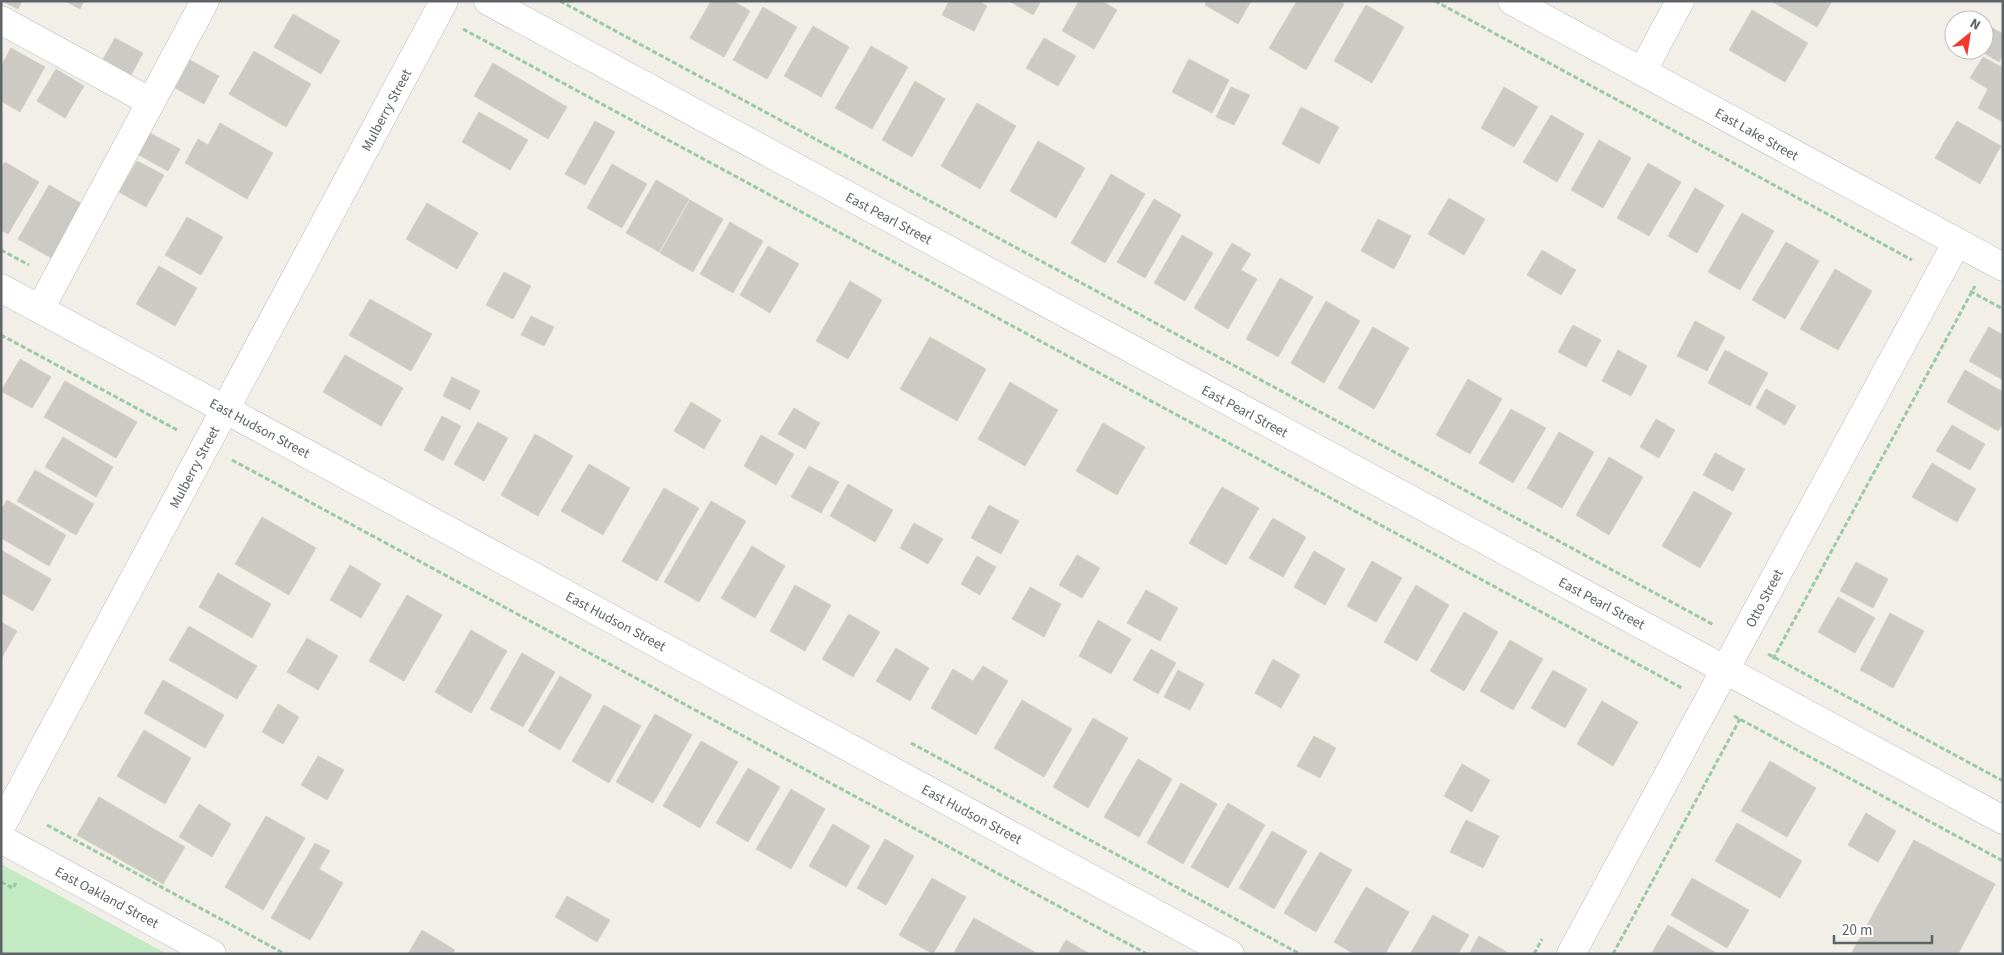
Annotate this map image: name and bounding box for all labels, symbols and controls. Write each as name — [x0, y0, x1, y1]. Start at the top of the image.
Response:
north arrow — [1944, 10, 1994, 60]
text: N — [1966, 14, 1984, 36]
street label: Mulberry Street — [357, 66, 417, 155]
street label: East Lake Street — [1711, 104, 1802, 166]
street label: East Pearl Street — [842, 188, 936, 250]
street label: East Pearl Street — [1198, 381, 1292, 443]
street label: East Hudson Street — [206, 394, 313, 464]
street label: Mulberry Street — [165, 423, 225, 512]
street label: Otto Street — [1741, 565, 1789, 631]
street label: East Pearl Street — [1555, 573, 1649, 635]
street label: East Hudson Street — [562, 587, 669, 657]
street label: East Hudson Street — [918, 780, 1025, 850]
street label: East Oakland Street — [51, 862, 162, 934]
scale bar — [1834, 912, 1932, 944]
text: 20 m — [1842, 920, 1872, 941]

